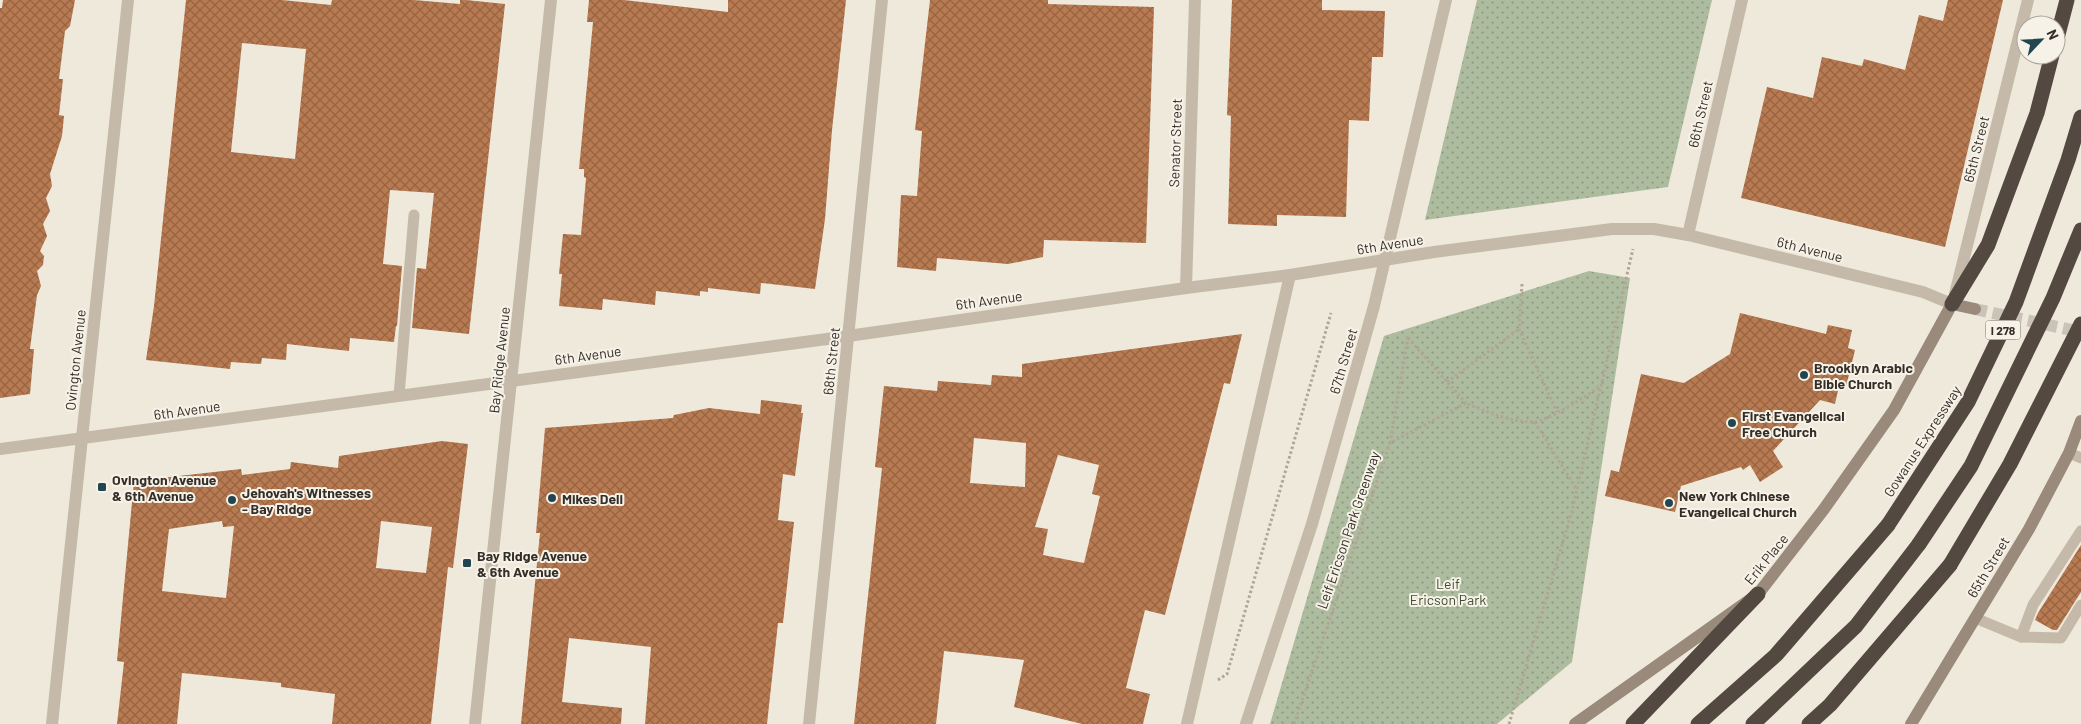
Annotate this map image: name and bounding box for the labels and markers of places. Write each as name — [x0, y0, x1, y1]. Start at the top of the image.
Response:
place label: Brooklyn Arabic Bible Church — [1814, 359, 1913, 392]
marker: Brooklyn Arabic Bible Church — [1798, 369, 1810, 381]
place label: First Evangelical Free Church — [1742, 407, 1845, 440]
marker: First Evangelical Free Church — [1726, 417, 1738, 429]
place label: Ovington Avenue & 6th Avenue — [112, 471, 217, 504]
marker: Ovington Avenue & 6th Avenue — [96, 481, 108, 493]
place label: Jehovah's Witnesses - Bay Ridge — [242, 484, 371, 517]
place label: New York Chinese Evangelical Church — [1679, 487, 1797, 520]
place label: Mikes Deli — [562, 490, 623, 507]
marker: Mikes Deli — [546, 492, 558, 504]
marker: Jehovah's Witnesses - Bay Ridge — [226, 494, 238, 506]
marker: New York Chinese Evangelical Church — [1663, 497, 1675, 509]
place label: Bay Ridge Avenue & 6th Avenue — [477, 547, 587, 580]
marker: Bay Ridge Avenue & 6th Avenue — [461, 557, 473, 569]

